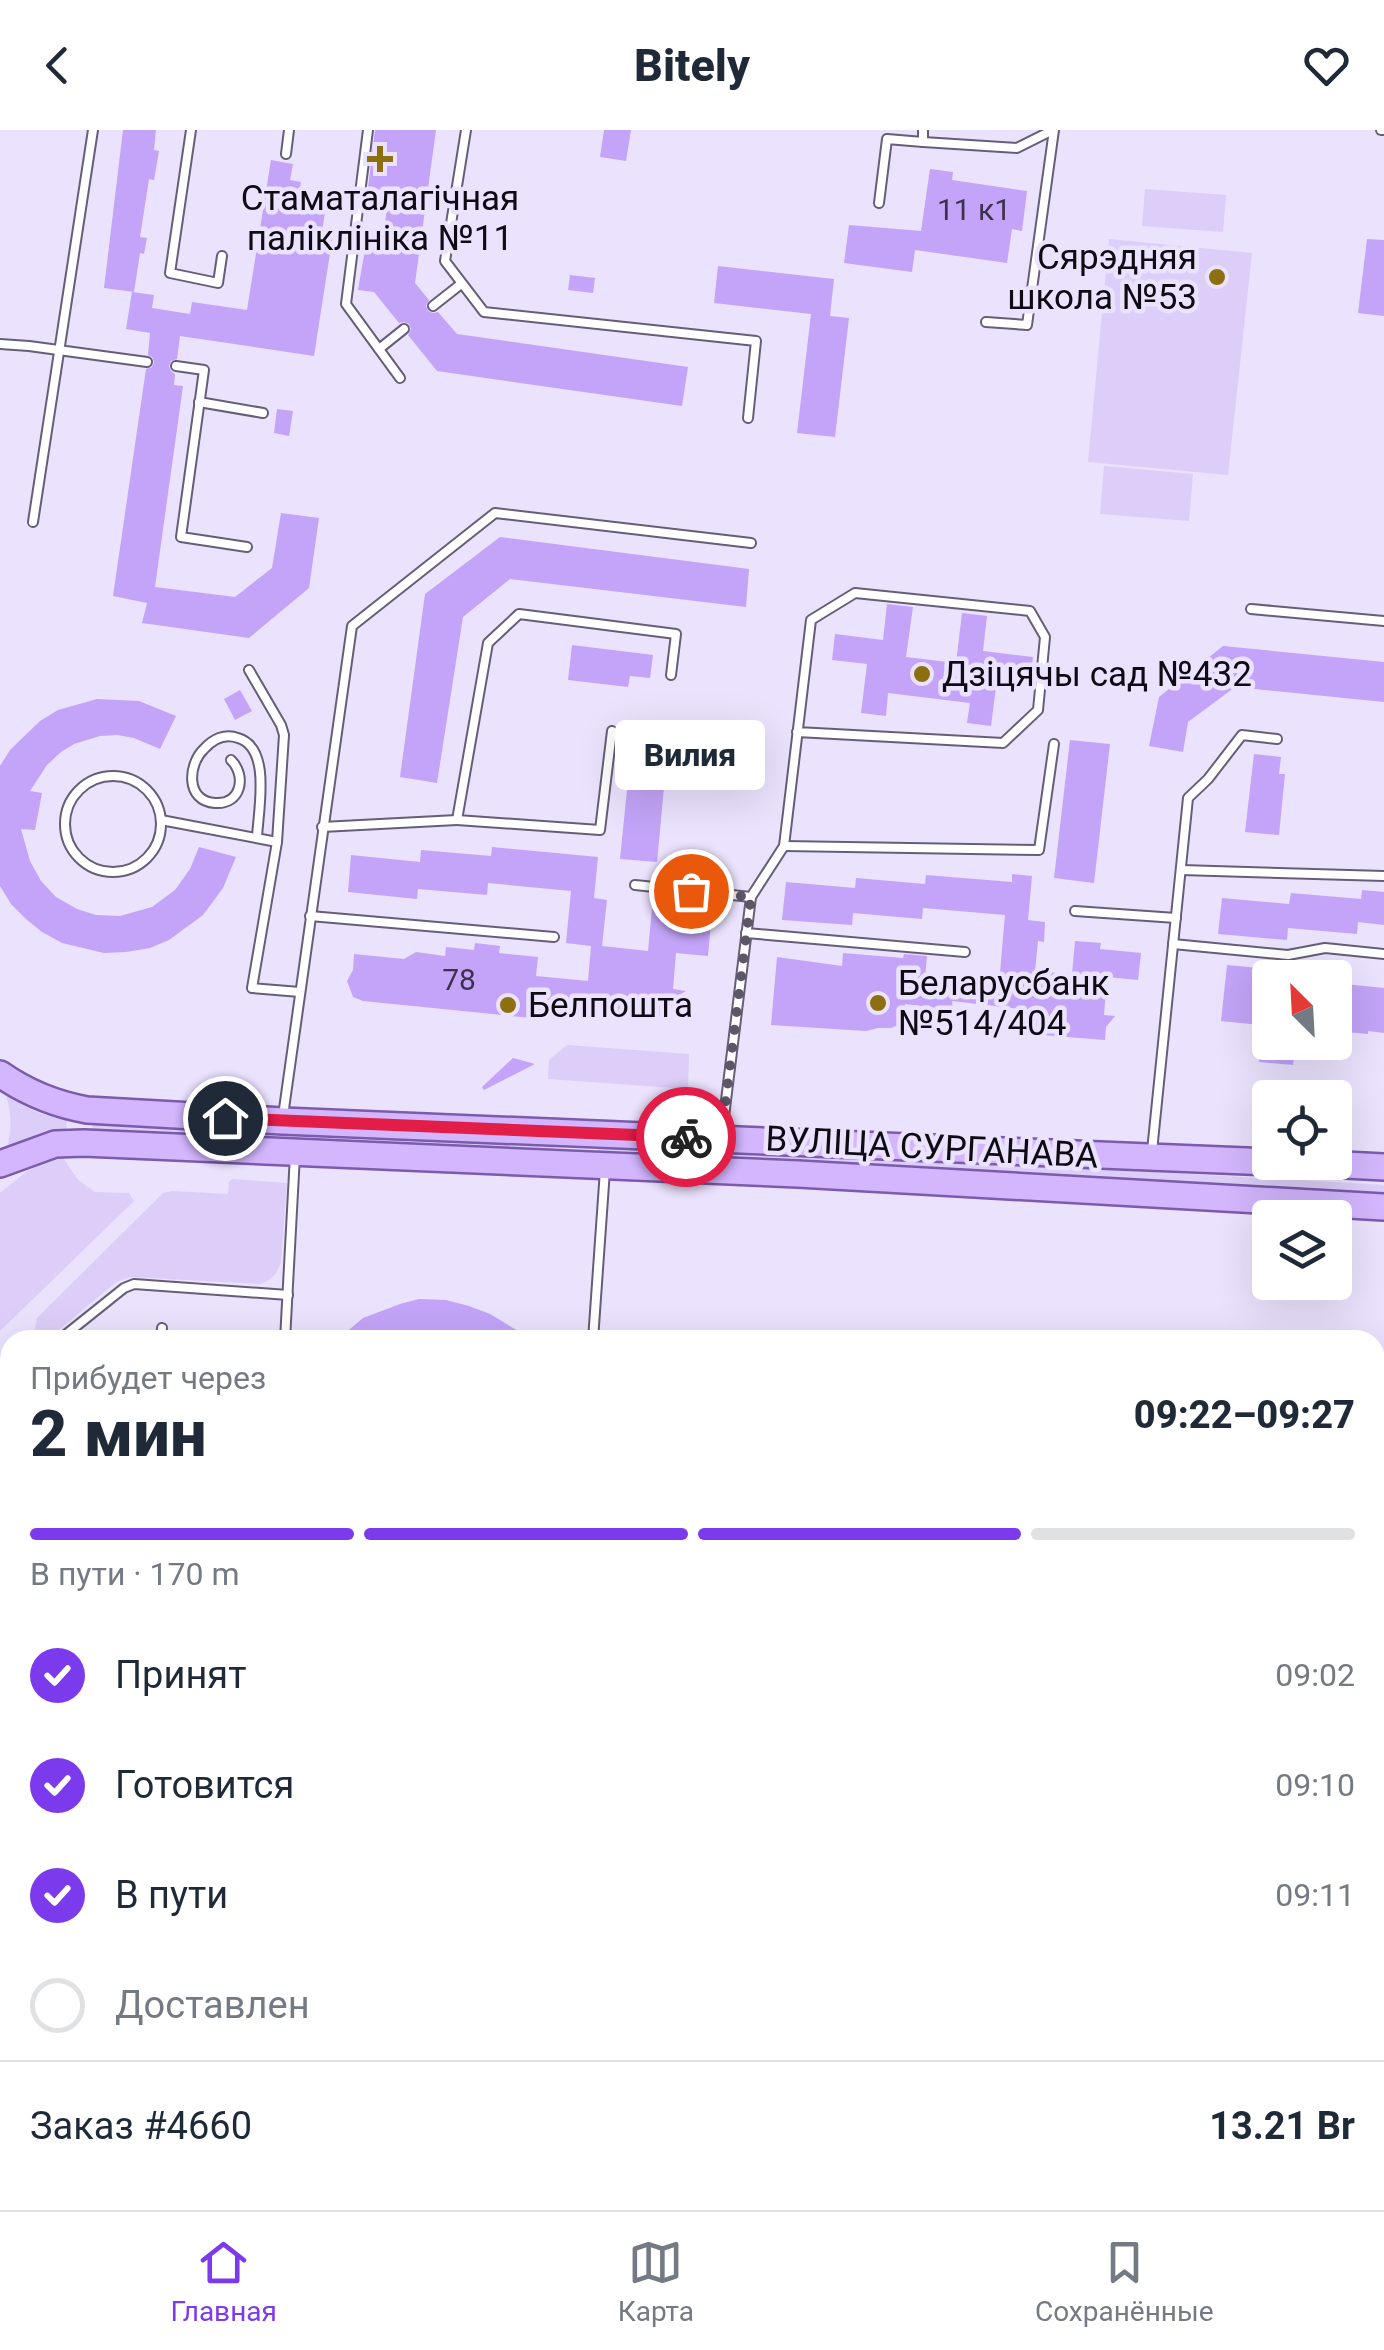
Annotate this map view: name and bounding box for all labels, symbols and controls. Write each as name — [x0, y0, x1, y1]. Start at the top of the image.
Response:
icon: back — [30, 38, 85, 93]
icon: heart — [1299, 38, 1354, 93]
text: Bitely — [634, 39, 750, 92]
marker: Стаматалагічная паліклініка №11 — [367, 146, 393, 172]
place label: Стаматалагічная паліклініка №11 — [241, 178, 519, 259]
house number: 11 к1 — [937, 192, 1011, 227]
place label: Сярэдняя школа №53 — [1007, 237, 1197, 318]
marker: Сярэдняя школа №53 — [1206, 266, 1228, 288]
place label: Дзіцячы сад №432 — [942, 654, 1252, 695]
marker: Дзіцячы сад №432 — [911, 663, 933, 685]
callout: Вилия — [616, 721, 766, 791]
text: Вилия — [644, 736, 736, 774]
pin — [649, 849, 734, 934]
icon: bag — [664, 864, 719, 919]
north arrow — [1252, 960, 1352, 1060]
map controls — [1252, 960, 1352, 1300]
house number: 78 — [442, 962, 476, 997]
place label: Беларусбанк №514/404 — [898, 963, 1110, 1044]
place label: Белпошта — [528, 985, 693, 1026]
marker: Беларусбанк №514/404 — [867, 992, 889, 1014]
marker: Белпошта — [497, 994, 519, 1016]
pin — [183, 1076, 268, 1161]
button: locate — [1252, 1080, 1352, 1180]
courier — [636, 1087, 736, 1187]
icon: home — [198, 1091, 253, 1146]
icon: bike — [659, 1110, 714, 1165]
street label: ВУЛІЦА СУРГАНАВА — [765, 1118, 1099, 1177]
button: layers — [1252, 1200, 1352, 1300]
text: Прибудет через — [30, 1359, 266, 1397]
text: 09:22–09:27 — [1134, 1393, 1355, 1437]
text: 2 мин — [30, 1396, 207, 1472]
text: В пути · 170 m — [30, 1555, 240, 1593]
icon: check — [30, 1648, 85, 1703]
text: Принят — [115, 1653, 246, 1697]
text: 09:02 — [1275, 1656, 1355, 1694]
icon: check — [30, 1758, 85, 1813]
text: Готовится — [115, 1763, 294, 1807]
text: 09:10 — [1275, 1766, 1355, 1804]
icon: check — [30, 1868, 85, 1923]
text: В пути — [115, 1873, 228, 1917]
text: 09:11 — [1275, 1876, 1355, 1914]
text: Доставлен — [115, 1983, 310, 2027]
text: Заказ #4660 — [30, 2104, 252, 2148]
text: 13.21 Br — [1209, 2104, 1355, 2148]
tab: Главная — [170, 2235, 277, 2328]
tab: Карта — [618, 2235, 694, 2328]
tab: Сохранённые — [1035, 2235, 1214, 2328]

